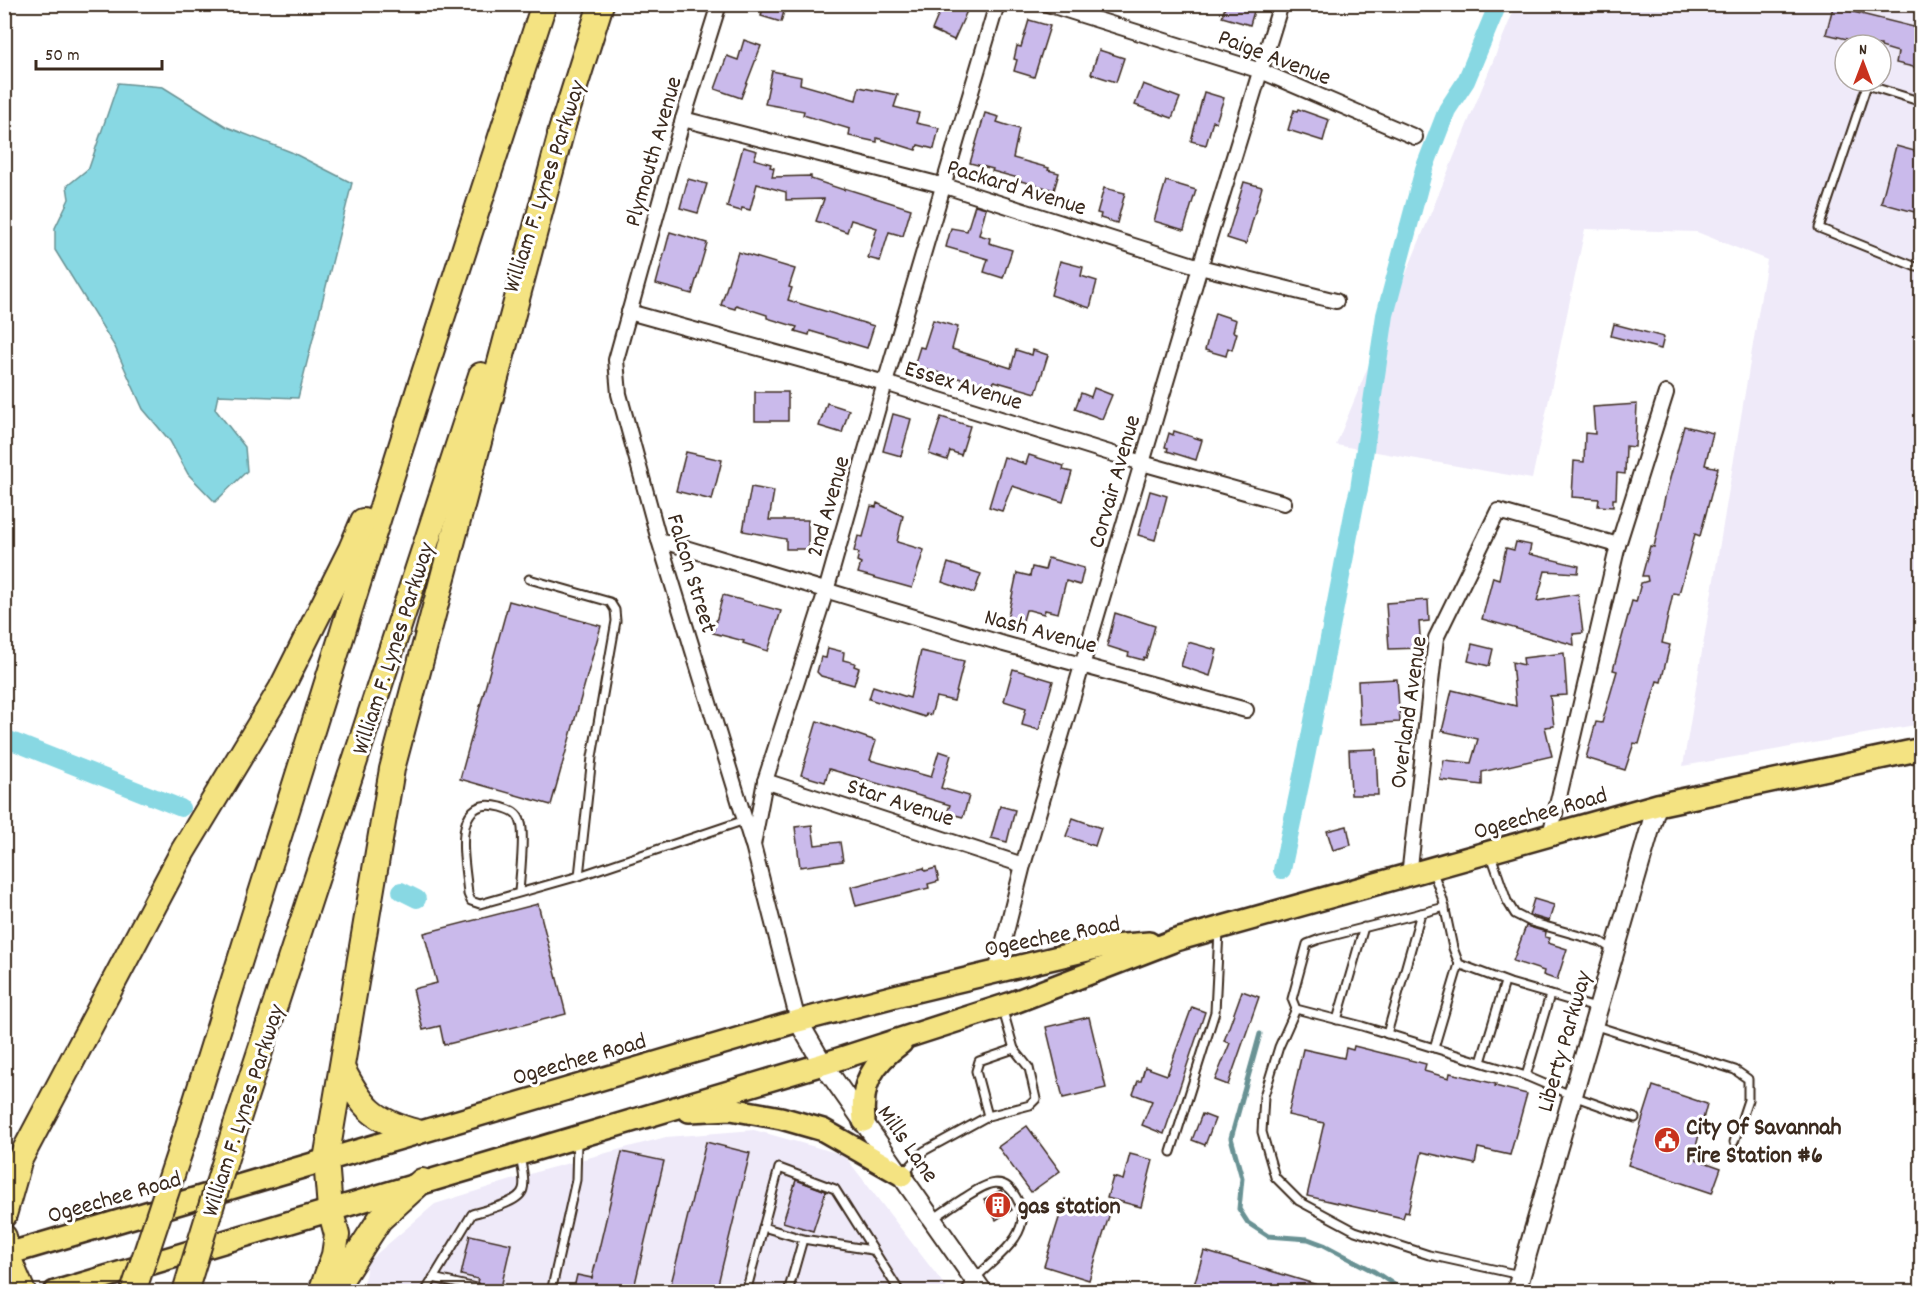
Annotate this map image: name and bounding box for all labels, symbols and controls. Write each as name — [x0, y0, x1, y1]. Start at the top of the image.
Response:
street label: Paige Avenue — [1212, 22, 1335, 96]
scale bar — [36, 33, 162, 71]
north arrow — [1833, 33, 1893, 93]
text: N — [1859, 39, 1867, 62]
text: 50 m — [45, 44, 80, 69]
street label: Plymouth Avenue — [617, 73, 693, 231]
street label: William F. Lynes Parkway — [495, 75, 597, 298]
street label: Packard Avenue — [942, 152, 1090, 226]
street label: Essex Avenue — [900, 353, 1026, 421]
street label: Corvair Avenue — [1081, 411, 1151, 552]
street label: 2nd Avenue — [799, 452, 861, 561]
street label: Falcon Street — [656, 510, 724, 638]
street label: William F. Lynes Parkway — [344, 537, 446, 760]
street label: Nash Avenue — [980, 602, 1100, 664]
street label: Overland Avenue — [1382, 634, 1438, 791]
street label: Star Avenue — [842, 771, 958, 837]
street label: Ogeechee Road — [1470, 780, 1612, 850]
street label: Ogeechee Road — [982, 908, 1123, 968]
street label: Liberty Parkway — [1529, 966, 1603, 1116]
street label: William F. Lynes Parkway — [194, 999, 296, 1222]
street label: Ogeechee Road — [509, 1026, 651, 1096]
street label: Mills Lane — [867, 1099, 946, 1191]
place label: City Of Savannah Fire Station #6 — [1686, 1112, 1842, 1174]
public building icon: City Of Savannah Fire Station #6 — [1652, 1125, 1682, 1155]
street label: Ogeechee Road — [44, 1164, 186, 1234]
building icon: gas station — [983, 1190, 1013, 1220]
place label: gas station — [1018, 1191, 1121, 1225]

